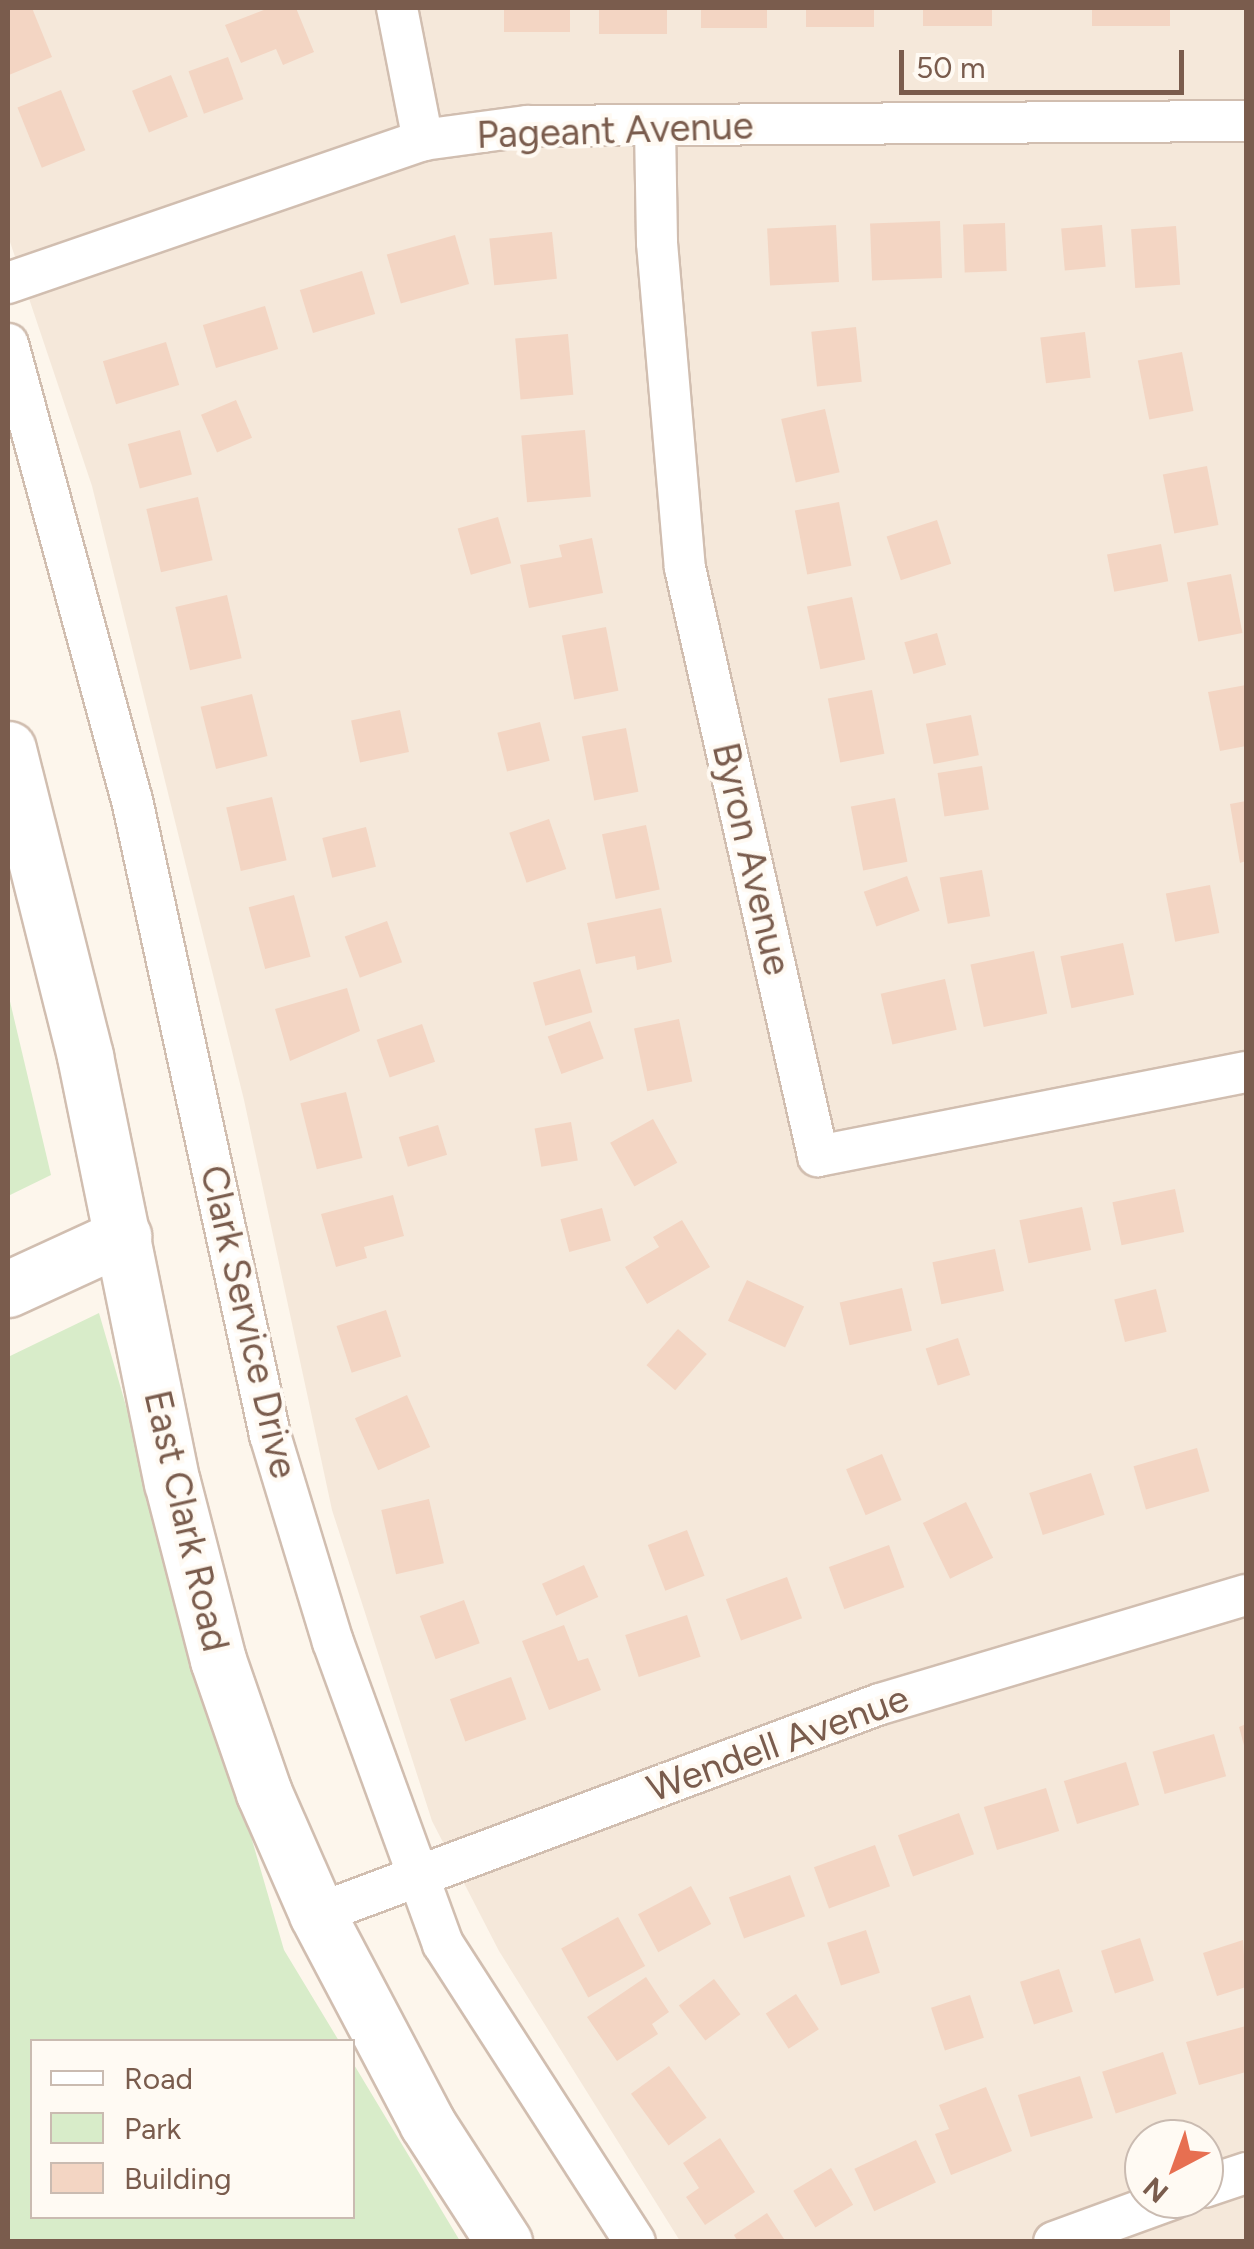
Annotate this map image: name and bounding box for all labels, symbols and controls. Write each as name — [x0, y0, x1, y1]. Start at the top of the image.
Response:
scale bar — [904, 30, 1189, 92]
text: 50 m — [916, 49, 985, 86]
street label: Pageant Avenue — [476, 103, 754, 159]
street label: Byron Avenue — [702, 738, 800, 980]
street label: Clark Service Drive — [190, 1161, 306, 1483]
street label: East Clark Road — [134, 1386, 238, 1656]
street label: Wendell Avenue — [641, 1676, 915, 1812]
legend — [30, 2039, 355, 2219]
text: Road — [124, 2060, 193, 2097]
text: Park — [124, 2110, 181, 2147]
north arrow — [1124, 2119, 1224, 2219]
text: Building — [124, 2160, 232, 2197]
text: N — [1136, 2170, 1175, 2210]

